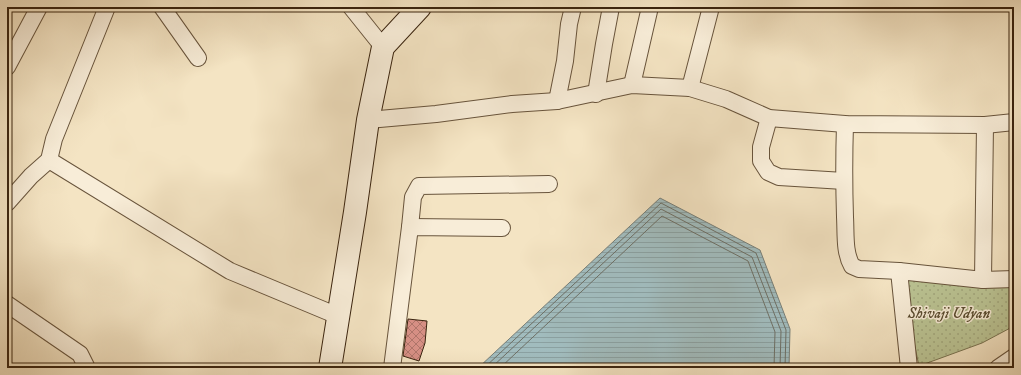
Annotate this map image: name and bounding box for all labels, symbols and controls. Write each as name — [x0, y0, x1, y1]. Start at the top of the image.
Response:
park label: Shivaji Udyan — [907, 304, 991, 323]

